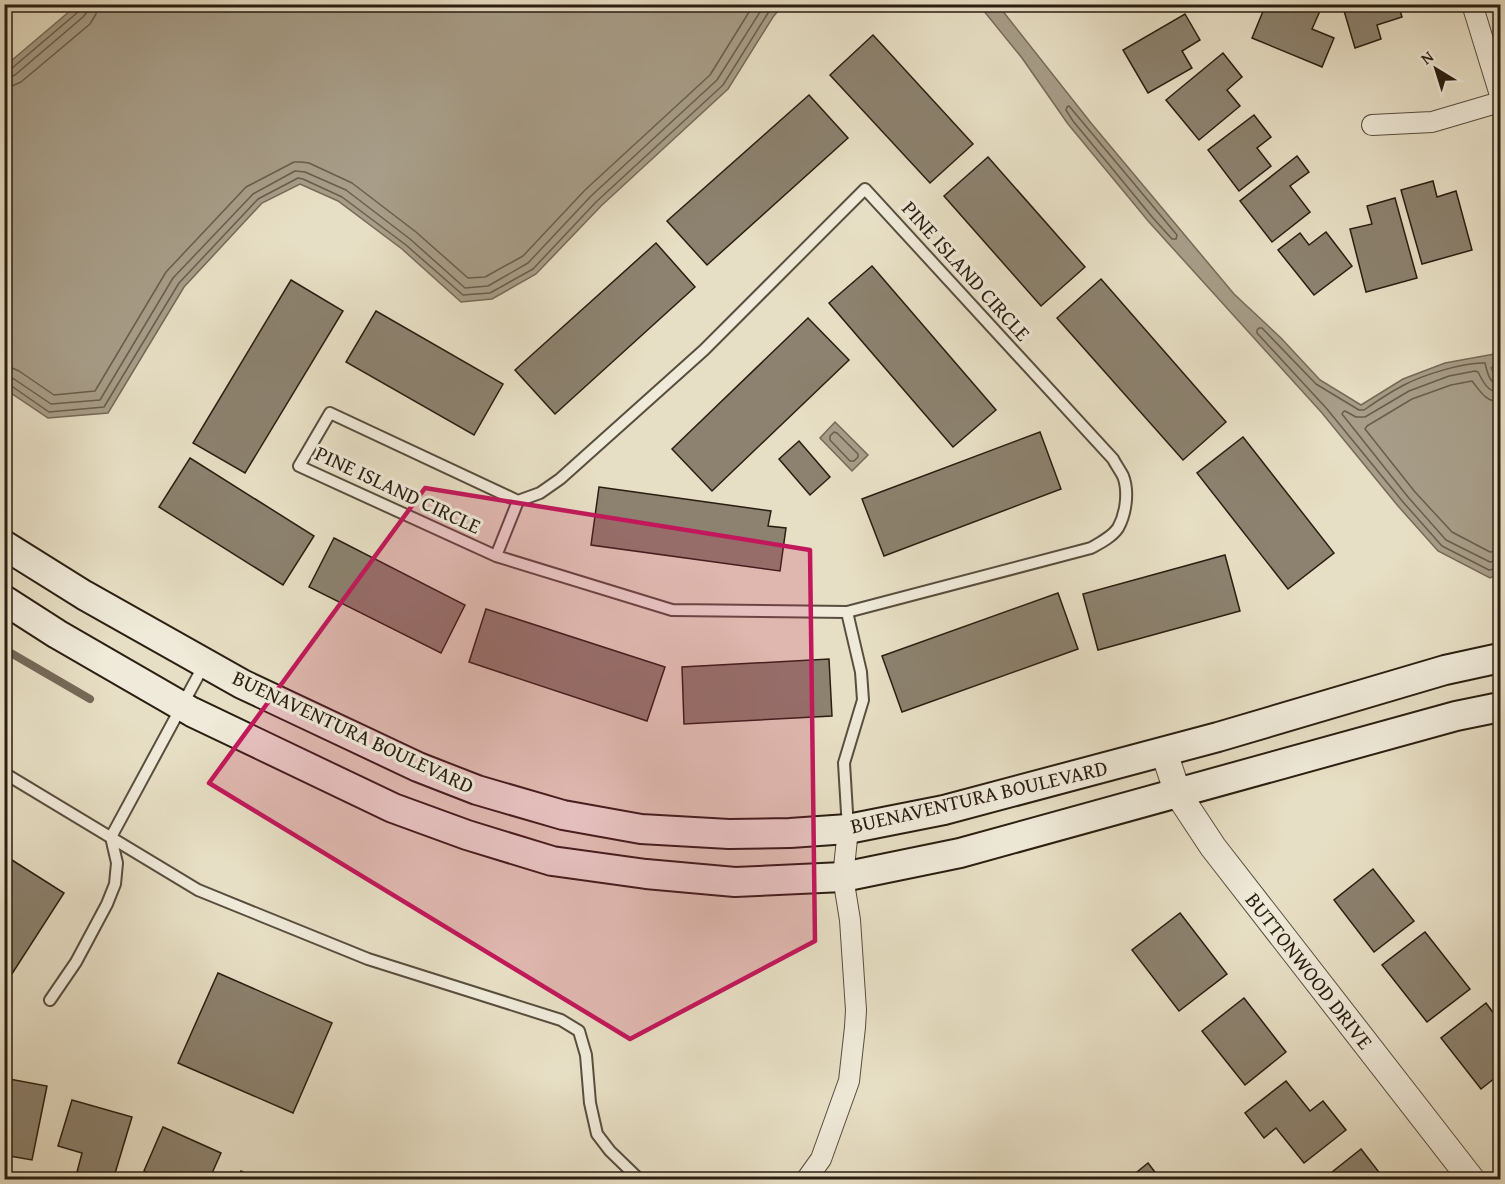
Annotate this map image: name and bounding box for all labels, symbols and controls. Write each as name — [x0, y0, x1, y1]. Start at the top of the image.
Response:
north arrow — [1406, 39, 1466, 99]
text: N — [1415, 44, 1439, 70]
street label: PINE ISLAND CIRCLE — [895, 193, 1038, 348]
street label: PINE ISLAND CIRCLE — [310, 438, 487, 542]
street label: BUENAVENTURA BOULEVARD — [227, 662, 479, 801]
street label: BUENAVENTURA BOULEVARD — [847, 752, 1110, 841]
street label: BUTTONWOOD DRIVE — [1238, 886, 1381, 1056]

